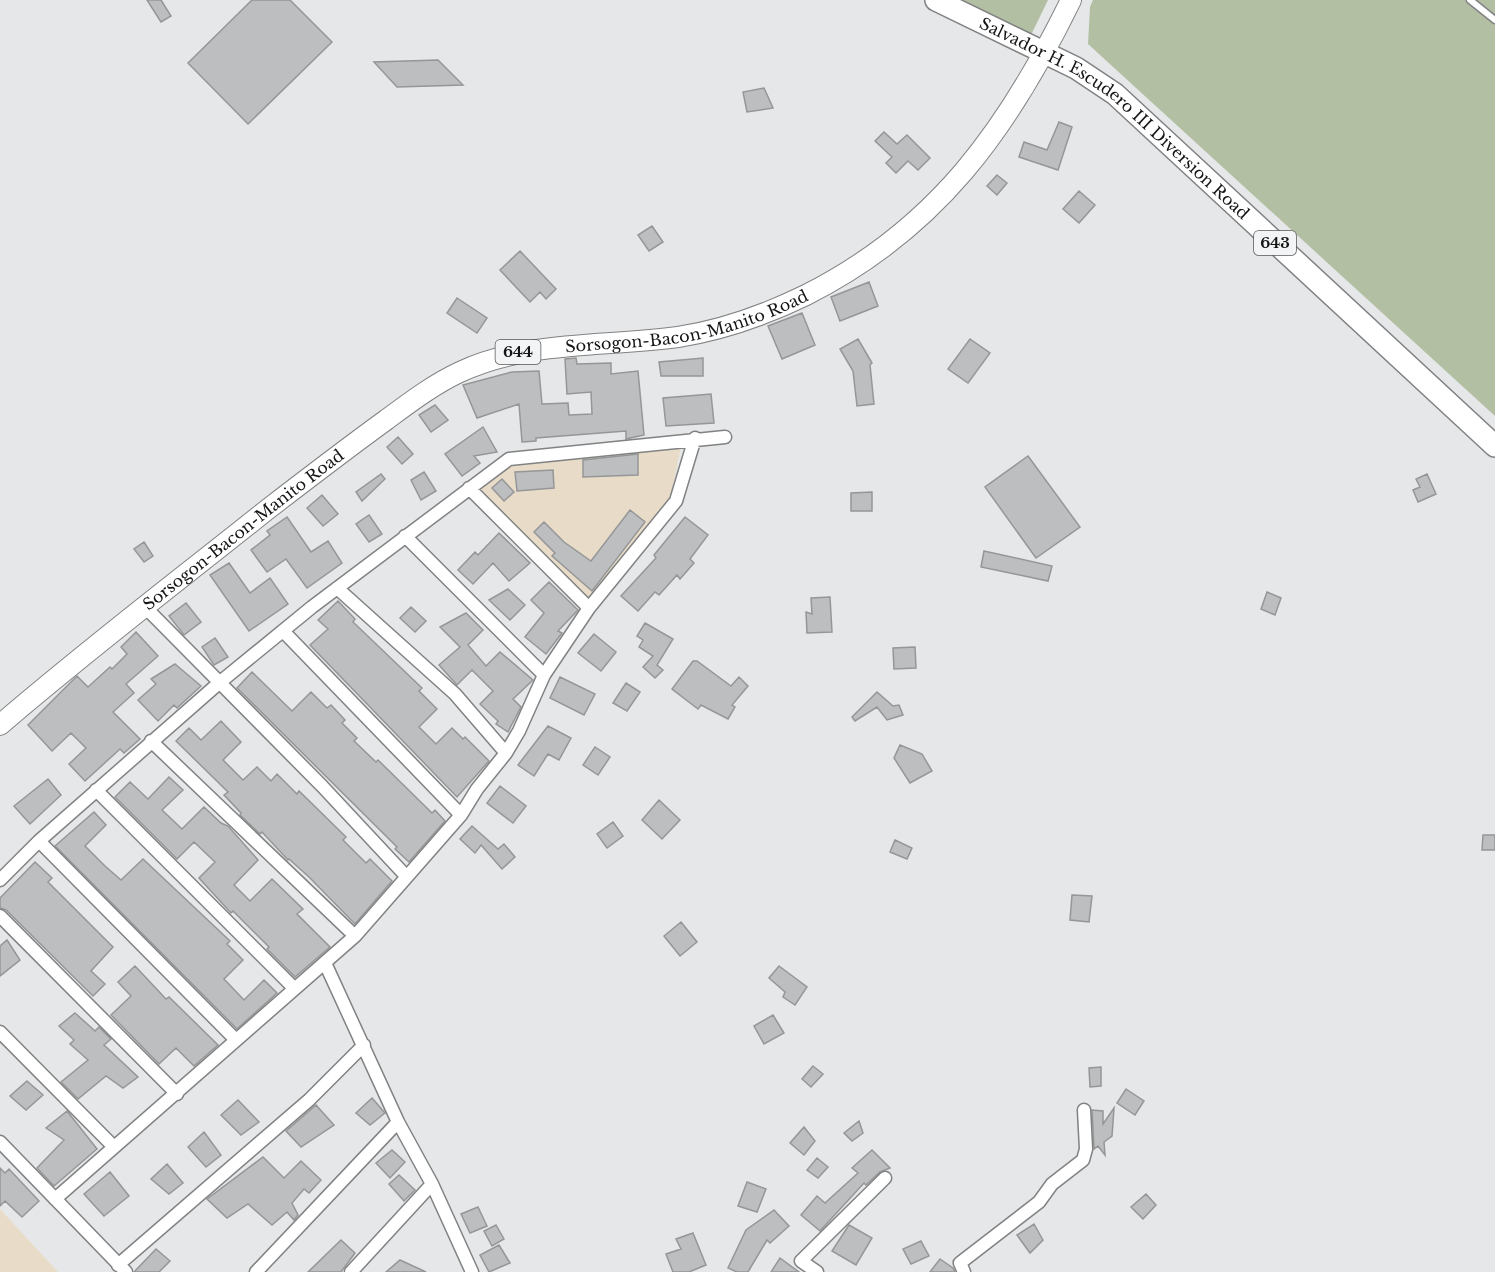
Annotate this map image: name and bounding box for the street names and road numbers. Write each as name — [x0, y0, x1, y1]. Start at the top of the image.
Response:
street label: Salvador H. Escudero III Diversion Road — [977, 13, 1254, 223]
road number: 643 — [1254, 231, 1296, 255]
street label: Sorsogon-Bacon-Manito Road — [564, 285, 812, 356]
road number: 644 — [496, 340, 540, 364]
street label: Sorsogon-Bacon-Manito Road — [139, 445, 348, 614]

